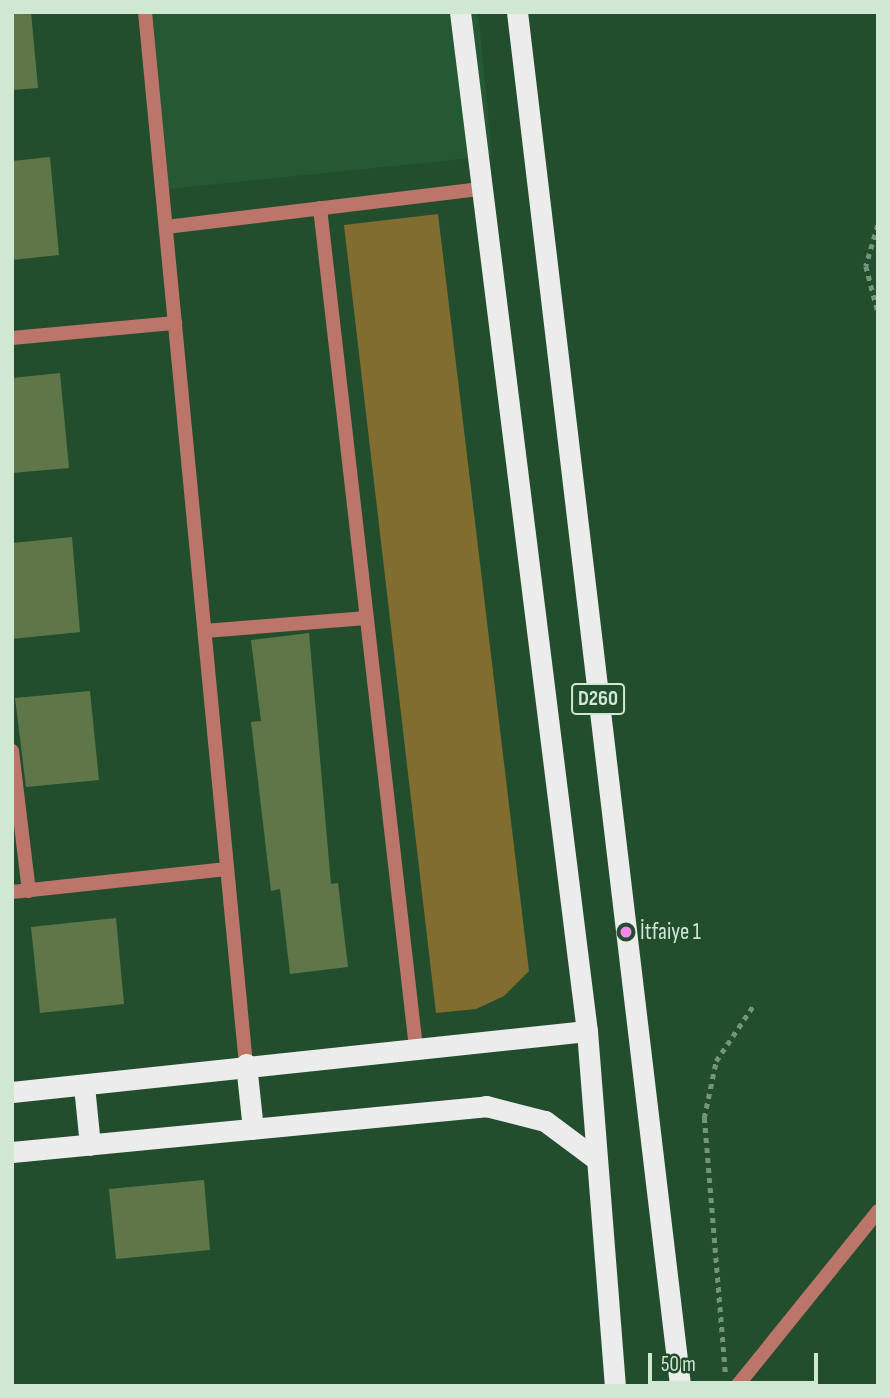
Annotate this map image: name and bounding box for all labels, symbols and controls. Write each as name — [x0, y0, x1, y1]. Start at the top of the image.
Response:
road number: D260 — [570, 682, 626, 716]
place label: İtfaiye 1 — [640, 918, 701, 946]
marker: İtfaiye 1 — [618, 924, 634, 940]
scale bar — [652, 1338, 822, 1382]
text: 50 m — [661, 1352, 696, 1377]

